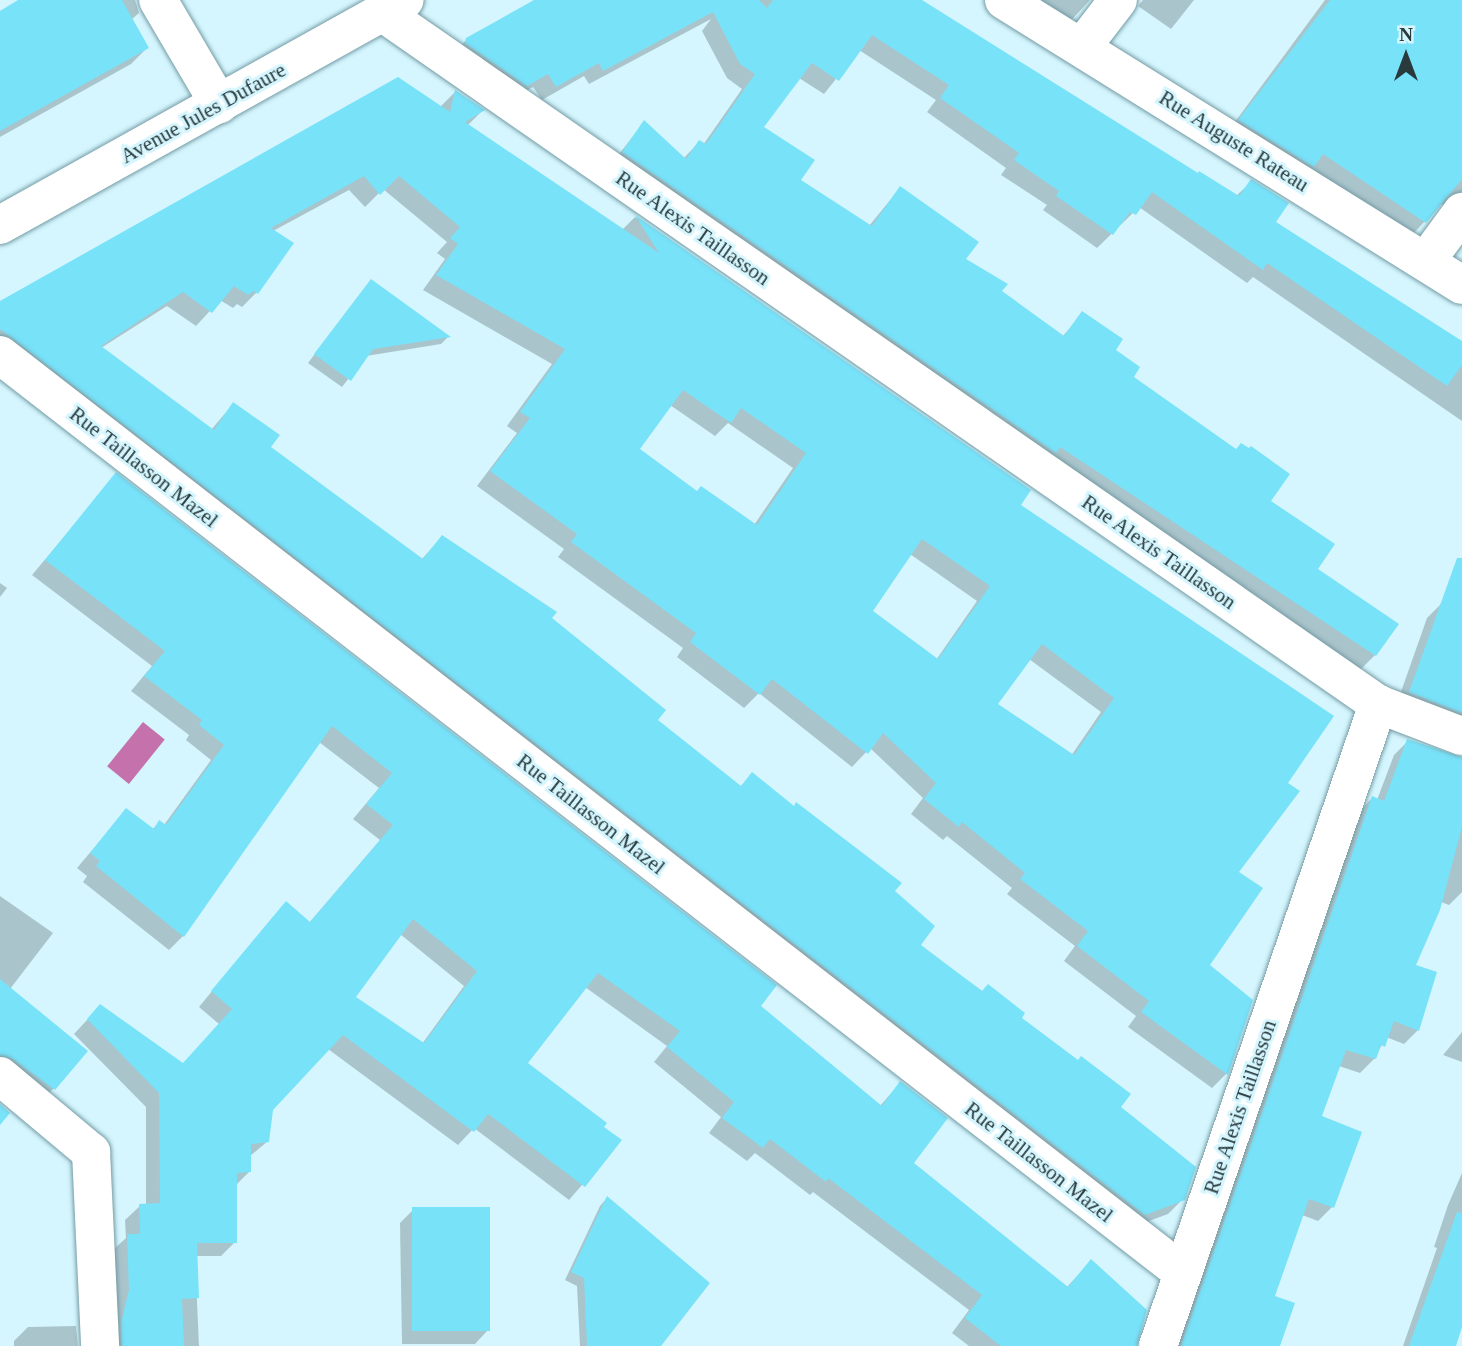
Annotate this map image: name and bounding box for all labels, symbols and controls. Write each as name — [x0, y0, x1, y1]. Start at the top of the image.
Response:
north arrow — [1371, 21, 1441, 91]
text: N — [1399, 24, 1413, 45]
street label: Avenue Jules Dufaure — [116, 57, 290, 169]
street label: Rue Auguste Rateau — [1154, 85, 1314, 197]
street label: Rue Alexis Taillasson — [610, 165, 776, 291]
street label: Rue Taillasson Mazel — [65, 401, 223, 533]
street label: Rue Alexis Taillasson — [1076, 489, 1242, 615]
street label: Rue Taillasson Mazel — [512, 748, 670, 880]
street label: Rue Alexis Taillasson — [1198, 1016, 1282, 1198]
street label: Rue Taillasson Mazel — [960, 1096, 1118, 1228]

